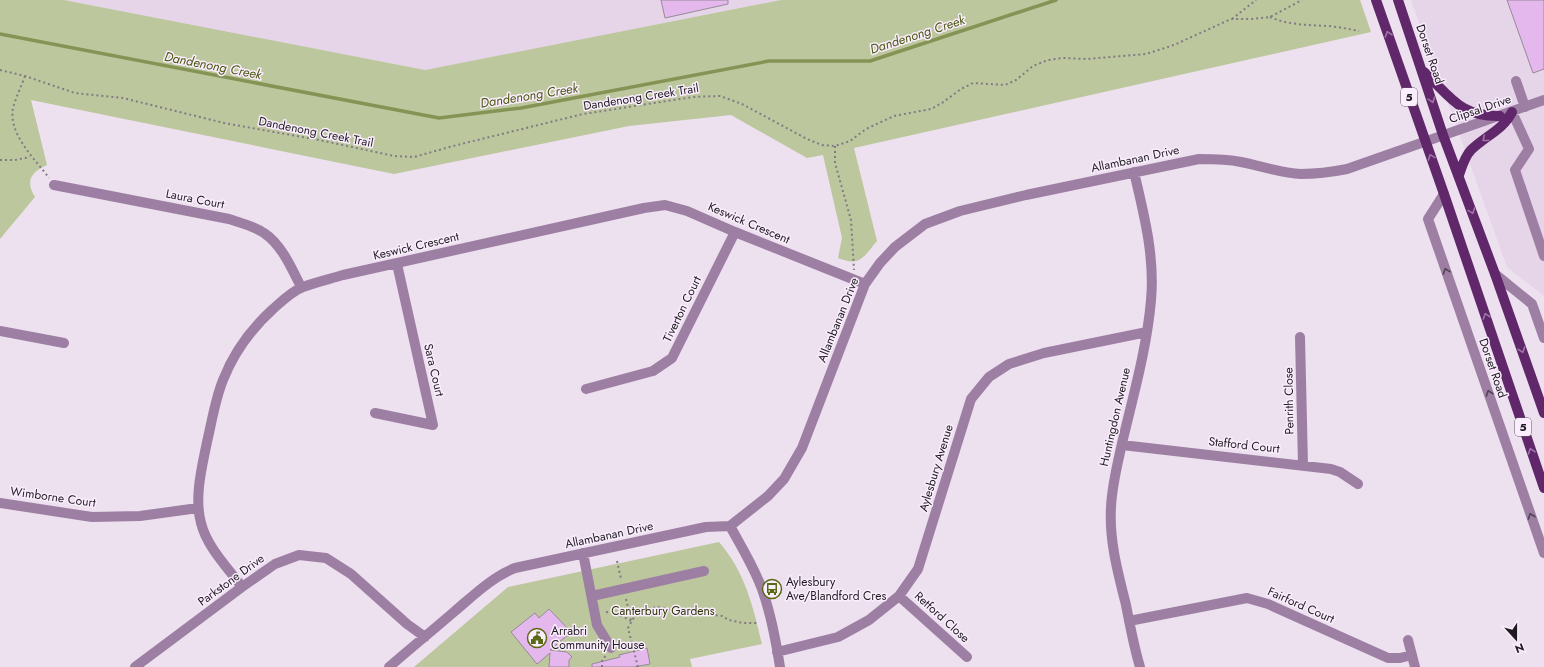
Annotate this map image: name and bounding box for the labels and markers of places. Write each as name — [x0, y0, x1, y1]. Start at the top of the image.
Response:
place label: Aylesbury Ave/Blandford Cres — [786, 573, 886, 605]
bus stop icon: Aylesbury Ave/Blandford Cres — [761, 578, 783, 600]
place label: Arrabri Community House — [551, 622, 644, 654]
public building icon: Arrabri Community House — [526, 627, 548, 649]

